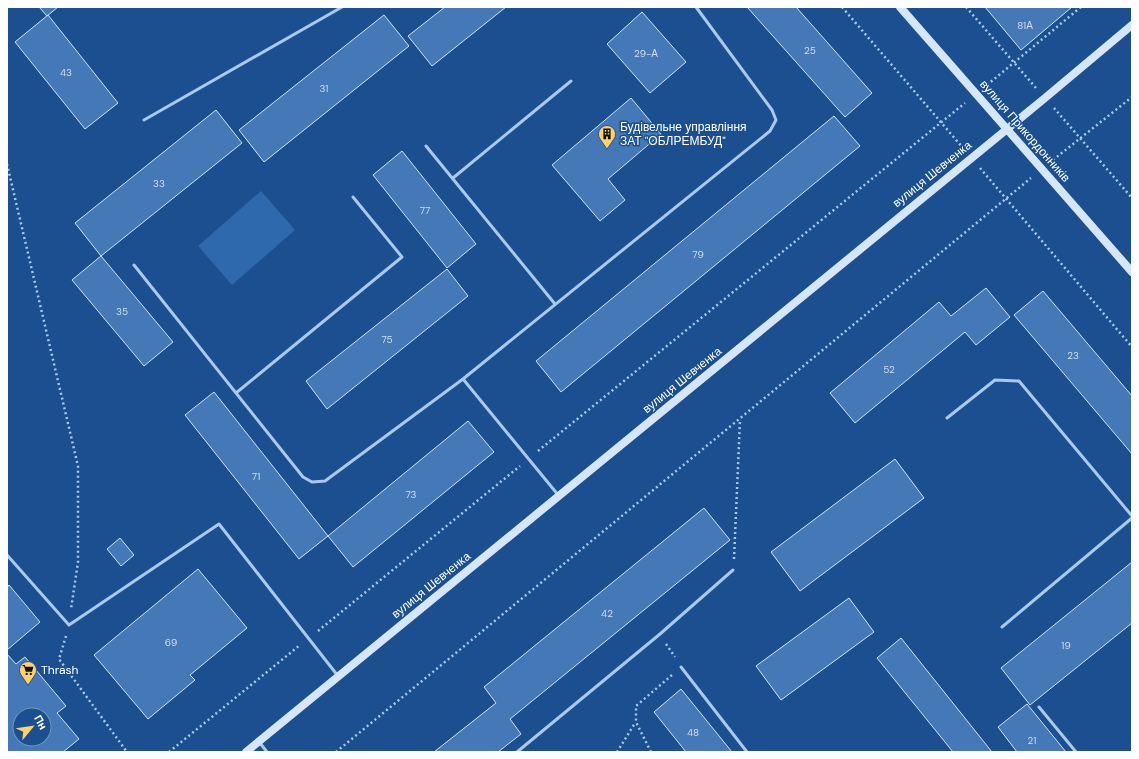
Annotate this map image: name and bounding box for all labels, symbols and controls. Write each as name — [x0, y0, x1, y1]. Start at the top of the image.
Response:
house number: 81А — [1017, 19, 1033, 32]
house number: 25 — [804, 44, 816, 57]
house number: 29-А — [634, 47, 658, 60]
house number: 43 — [60, 66, 72, 79]
street label: вулиця Прикордонників — [976, 77, 1074, 185]
house number: 31 — [320, 82, 328, 95]
place label: Будівельне управління ЗАТ "ОБЛРЕМБУД" — [620, 119, 747, 149]
building icon: Будівельне управління ЗАТ "ОБЛРЕМБУД" — [597, 124, 617, 149]
street label: вулиця Шевченка — [889, 137, 975, 211]
house number: 33 — [153, 177, 165, 190]
house number: 77 — [420, 204, 430, 217]
house number: 79 — [692, 248, 704, 261]
house number: 35 — [116, 305, 128, 318]
house number: 75 — [381, 333, 393, 346]
street label: вулиця Шевченка — [639, 343, 725, 417]
house number: 23 — [1067, 349, 1079, 362]
house number: 52 — [883, 363, 895, 376]
house number: 71 — [252, 470, 260, 483]
house number: 73 — [406, 488, 417, 501]
street label: вулиця Шевченка — [388, 548, 474, 622]
house number: 42 — [601, 607, 613, 620]
house number: 69 — [165, 636, 177, 649]
house number: 19 — [1061, 639, 1071, 652]
supermarket icon: Thrash — [18, 660, 38, 685]
place label: Thrash — [41, 662, 79, 678]
north arrow — [12, 707, 52, 747]
text: Пн — [31, 712, 50, 732]
house number: 48 — [687, 726, 699, 739]
house number: 21 — [1028, 734, 1036, 747]

